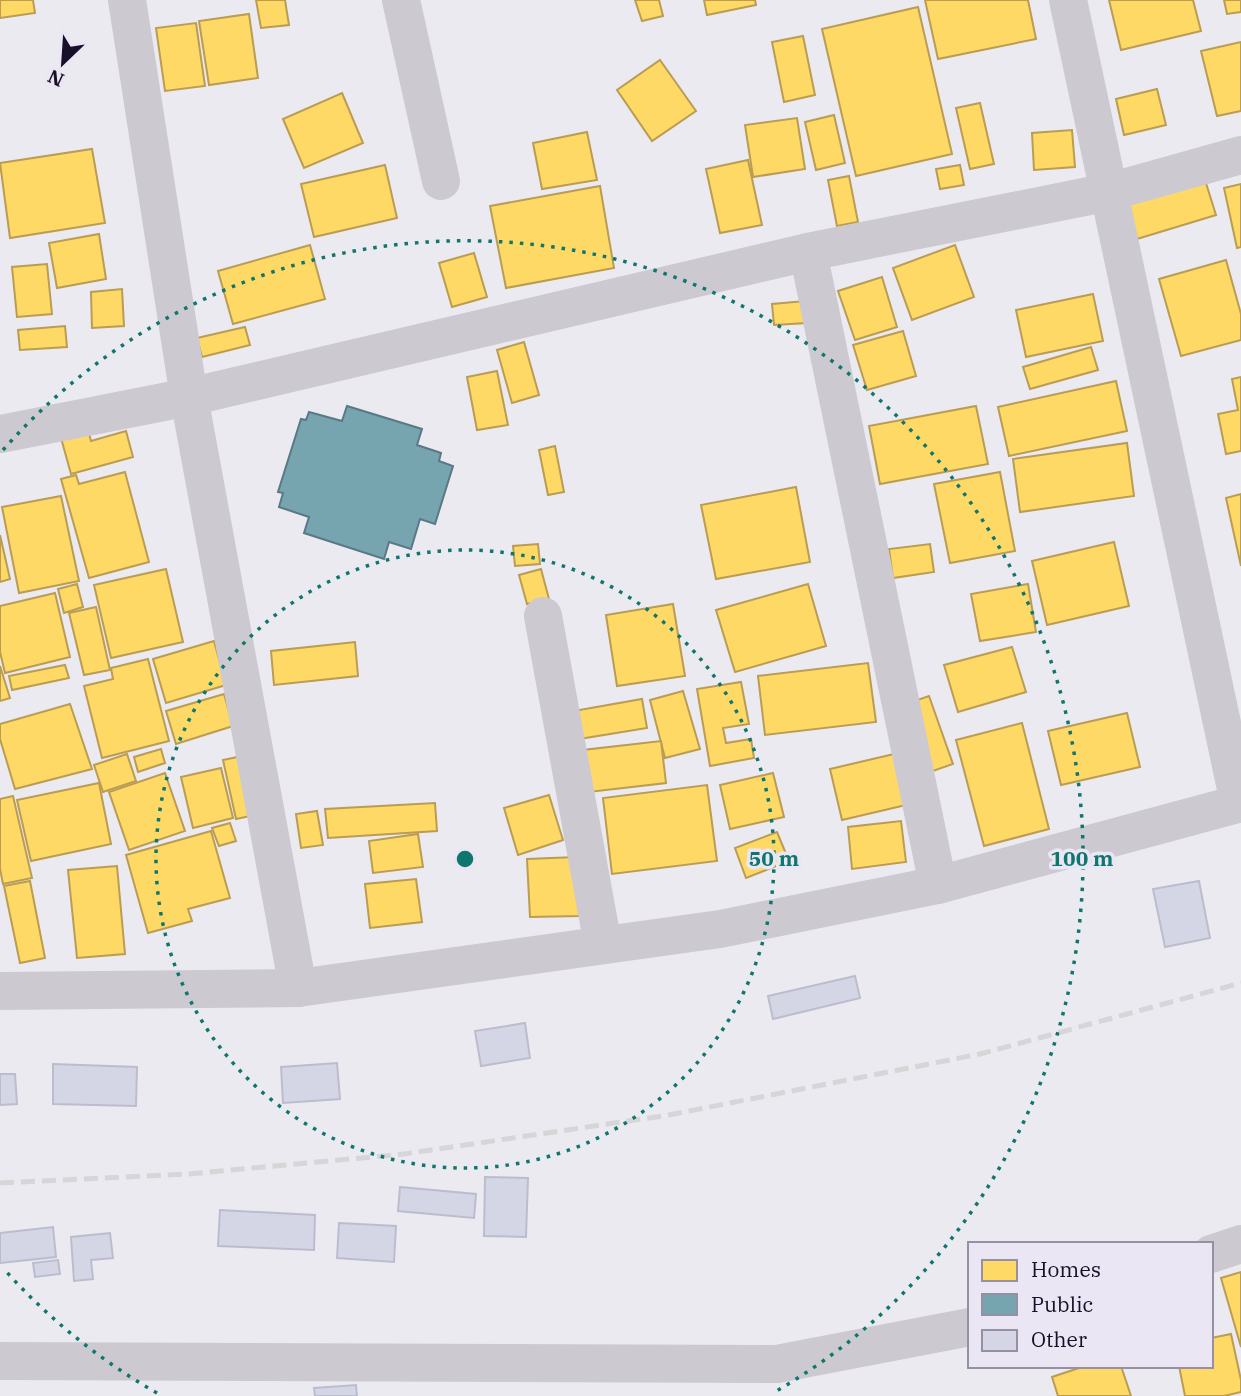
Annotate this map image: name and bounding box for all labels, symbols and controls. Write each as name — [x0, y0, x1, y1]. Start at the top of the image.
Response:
north arrow — [28, 28, 98, 98]
text: N — [44, 64, 68, 92]
text: 50 m — [749, 844, 799, 872]
text: 100 m — [1050, 844, 1114, 872]
centre of rings — [453, 847, 477, 871]
legend — [968, 1242, 1213, 1368]
text: Homes — [1031, 1255, 1101, 1283]
text: Public — [1031, 1290, 1093, 1318]
text: Other — [1031, 1325, 1088, 1353]

